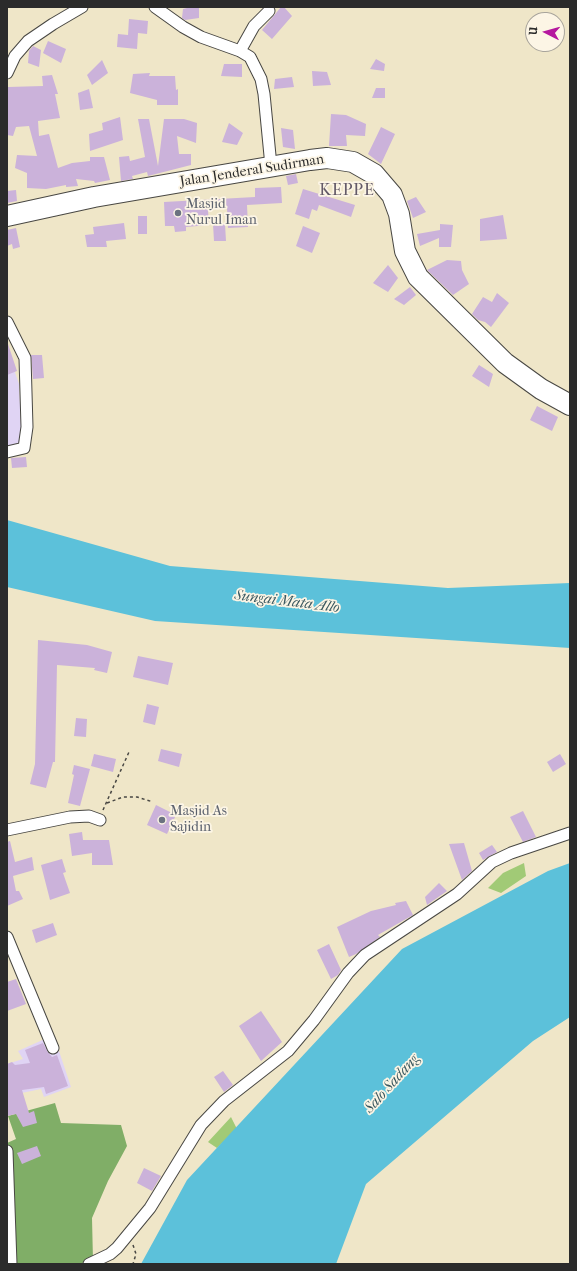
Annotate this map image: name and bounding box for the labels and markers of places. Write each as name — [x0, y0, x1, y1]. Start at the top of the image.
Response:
place label: Masjid Nurul Iman — [186, 197, 257, 230]
marker: Masjid Nurul Iman — [173, 208, 183, 218]
place label: Masjid As Sajidin — [170, 804, 227, 836]
marker: Masjid As Sajidin — [157, 815, 167, 825]

